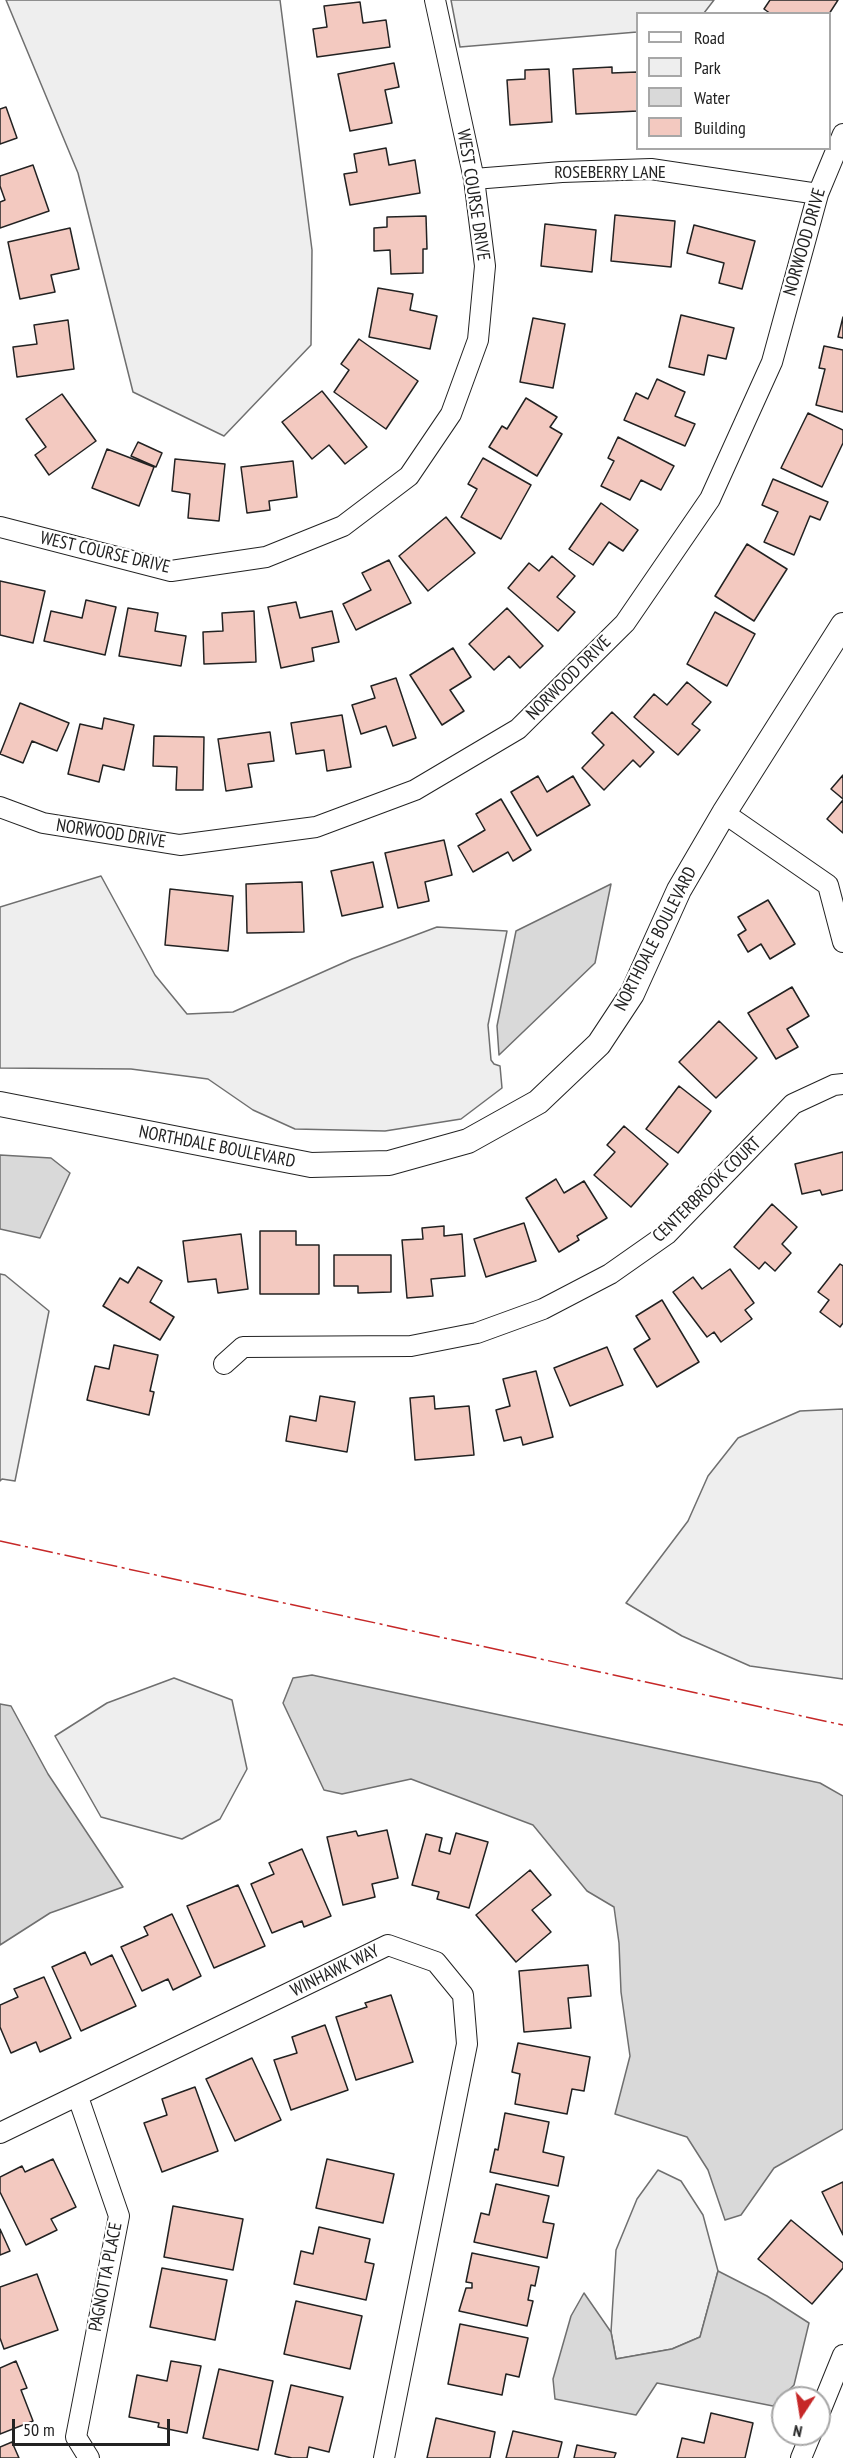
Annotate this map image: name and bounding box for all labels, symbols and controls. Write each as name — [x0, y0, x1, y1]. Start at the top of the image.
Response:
legend — [636, 12, 831, 150]
text: Road — [694, 26, 725, 49]
text: Park — [694, 56, 721, 79]
text: Water — [694, 86, 730, 109]
text: Building — [694, 116, 746, 139]
street label: WEST COURSE DRIVE — [452, 128, 494, 262]
street label: ROSEBERRY LANE — [554, 162, 666, 184]
street label: NORWOOD DRIVE — [779, 186, 831, 298]
street label: WEST COURSE DRIVE — [38, 528, 172, 578]
street label: NORWOOD DRIVE — [522, 631, 616, 725]
street label: NORWOOD DRIVE — [55, 815, 167, 853]
street label: NORTHDALE BOULEVARD — [610, 863, 702, 1015]
street label: NORTHDALE BOULEVARD — [137, 1121, 297, 1173]
street label: CENTERBROOK COURT — [648, 1133, 766, 1247]
street label: WINHAWK WAY — [287, 1940, 383, 2002]
street label: PAGNOTTA PLACE — [85, 2221, 127, 2333]
north arrow — [771, 2386, 831, 2446]
scale bar — [15, 2407, 172, 2445]
text: 50 m — [23, 2418, 55, 2441]
text: N — [791, 2421, 804, 2442]

